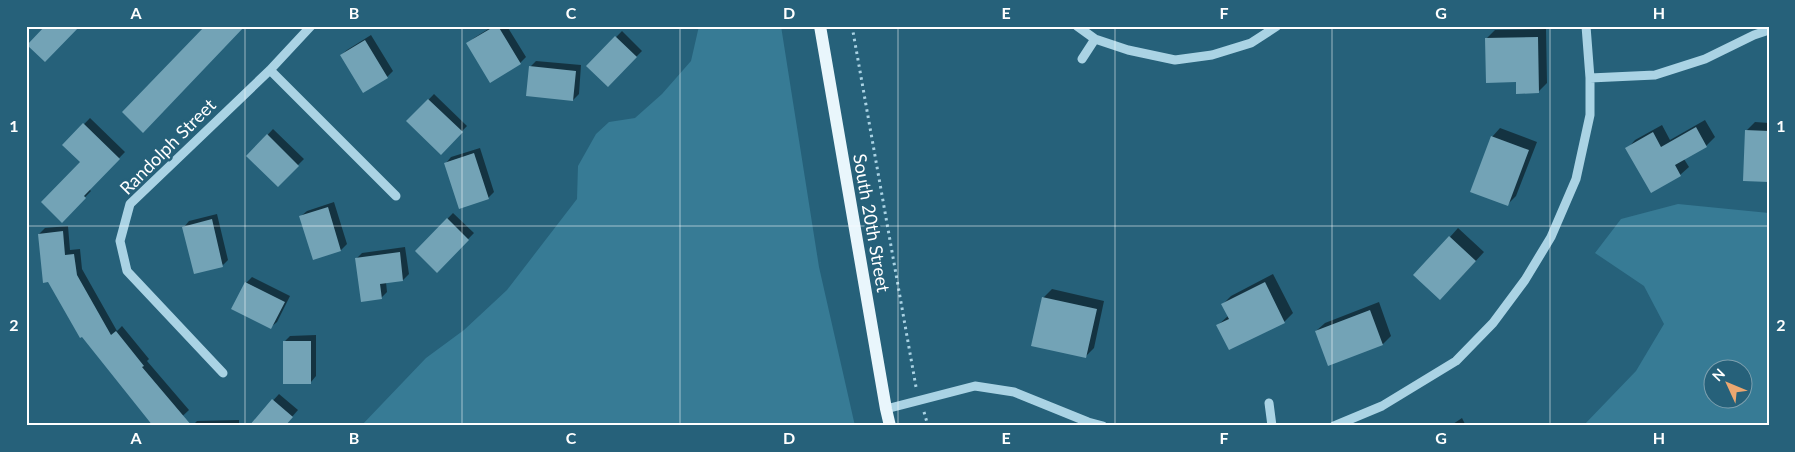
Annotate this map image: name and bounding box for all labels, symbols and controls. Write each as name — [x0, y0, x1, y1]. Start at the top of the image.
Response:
text: A — [129, 3, 142, 22]
text: B — [349, 3, 359, 22]
text: C — [566, 3, 577, 22]
text: D — [783, 3, 795, 22]
text: E — [1001, 3, 1011, 22]
text: F — [1219, 3, 1229, 22]
text: G — [1435, 3, 1447, 22]
text: H — [1653, 3, 1665, 22]
street label: Randolph Street — [115, 93, 220, 199]
text: 1 — [9, 116, 19, 135]
text: 1 — [1776, 116, 1786, 135]
street label: South 20th Street — [849, 152, 895, 294]
text: 2 — [9, 315, 19, 334]
text: 2 — [1776, 315, 1786, 334]
north arrow — [1702, 360, 1752, 410]
text: N — [1708, 365, 1728, 384]
text: A — [129, 428, 142, 447]
text: B — [349, 428, 359, 447]
text: C — [566, 428, 577, 447]
text: D — [783, 428, 795, 447]
text: E — [1001, 428, 1011, 447]
text: F — [1219, 428, 1229, 447]
text: G — [1435, 428, 1447, 447]
text: H — [1653, 428, 1665, 447]

